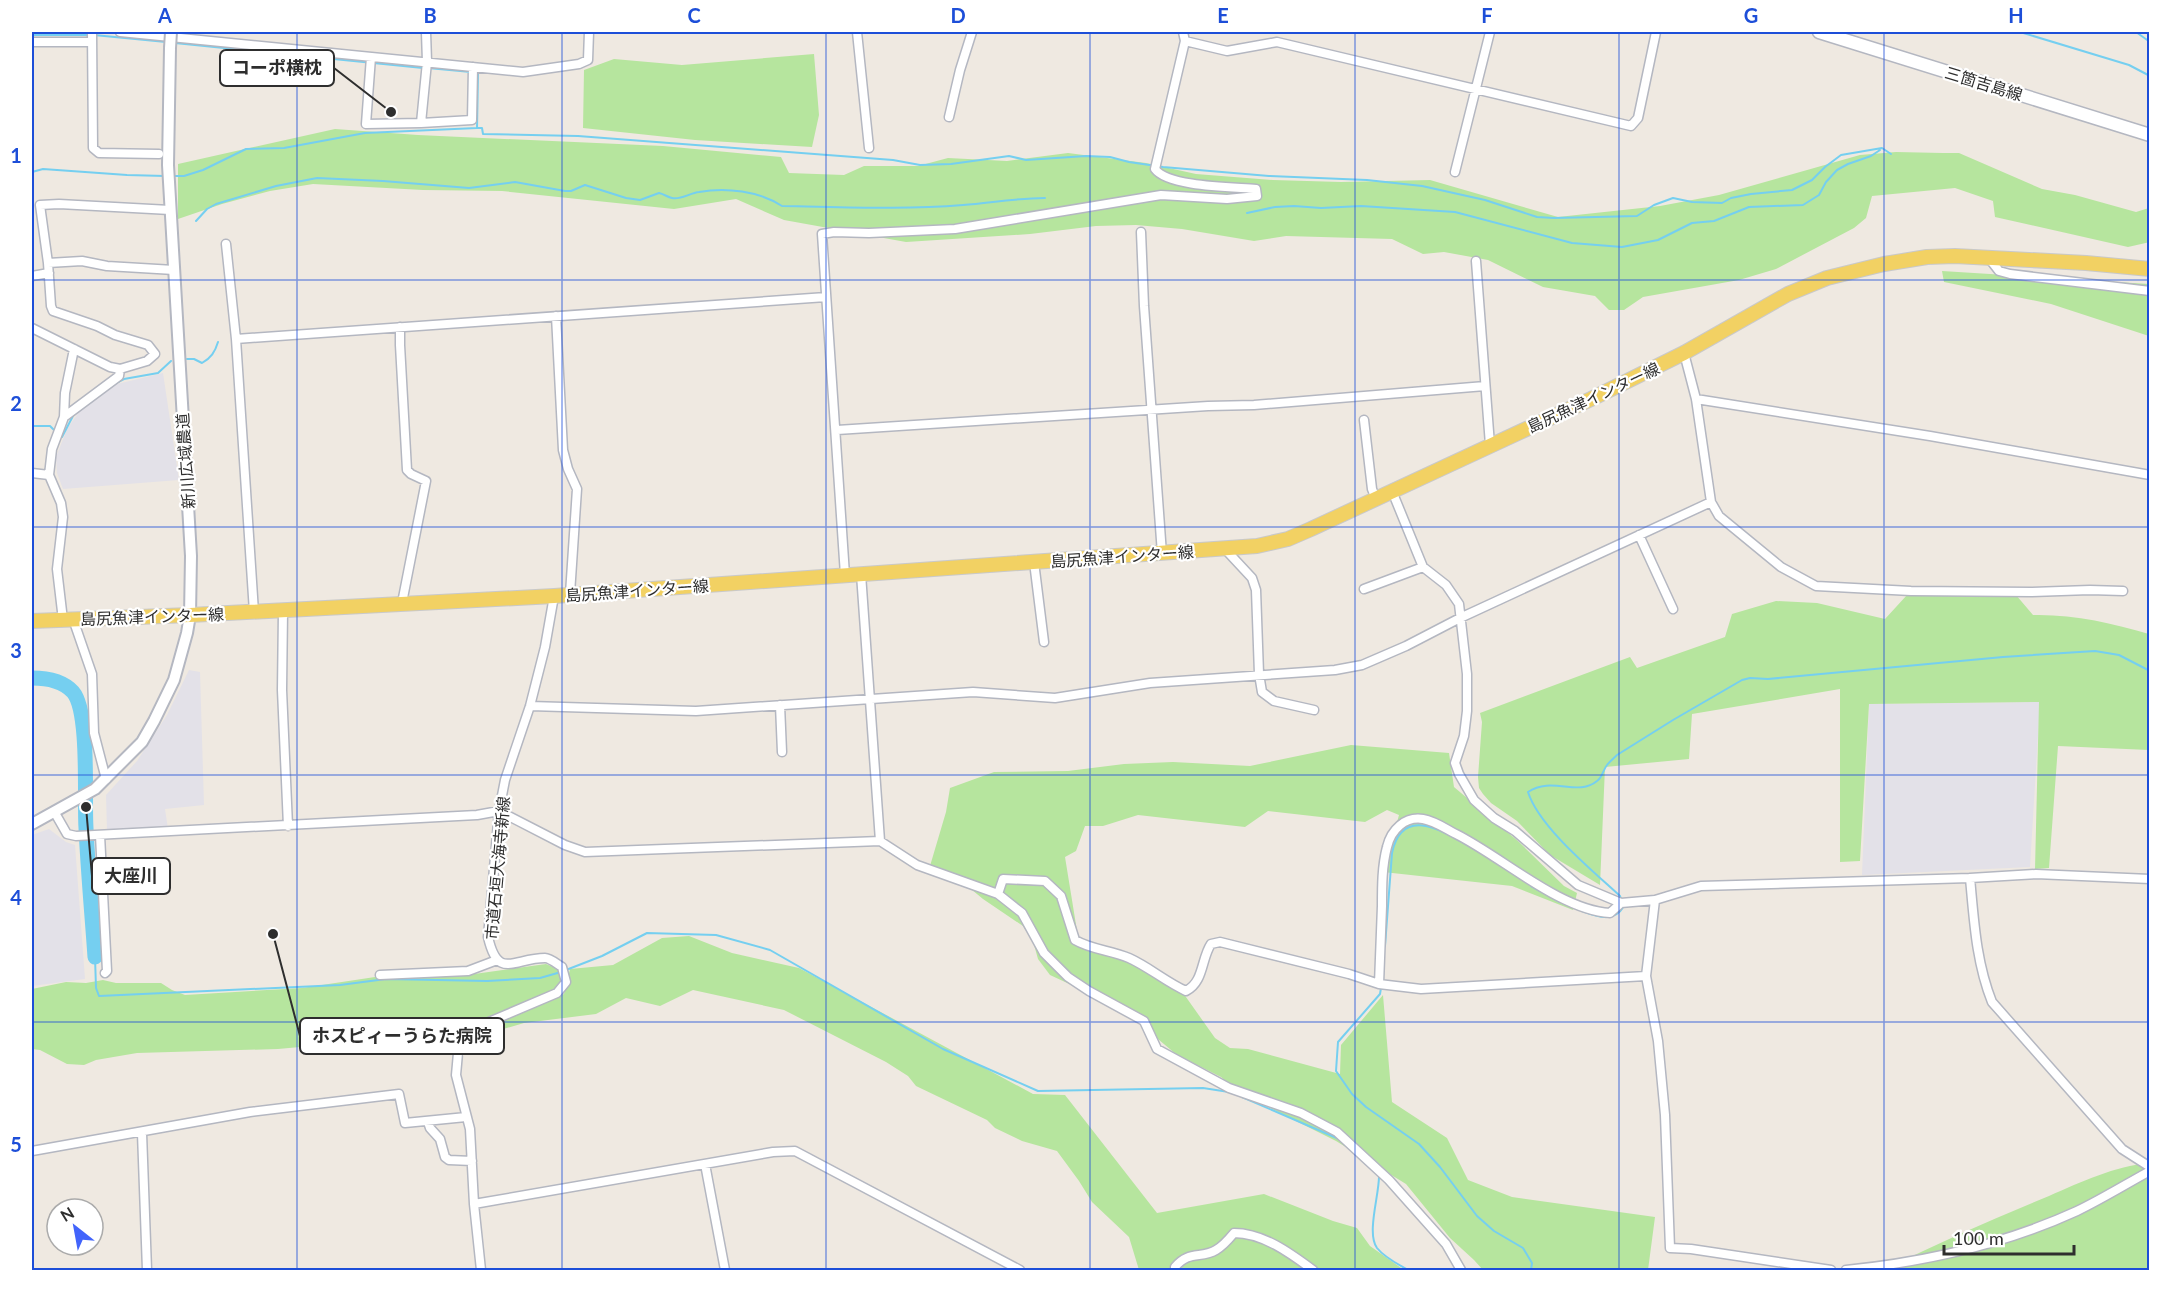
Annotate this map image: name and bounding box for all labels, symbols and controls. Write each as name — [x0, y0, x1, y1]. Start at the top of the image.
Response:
text: A — [157, 3, 172, 27]
text: B — [423, 3, 437, 27]
text: C — [687, 3, 701, 27]
text: D — [950, 3, 966, 27]
text: E — [1217, 3, 1229, 27]
text: F — [1481, 3, 1493, 27]
text: G — [1744, 3, 1758, 27]
text: H — [2008, 3, 2024, 27]
callout: コーポ横枕 — [220, 50, 334, 86]
text: コーポ横枕 — [232, 56, 322, 78]
street label: 三箇吉島線 — [1943, 62, 2025, 104]
text: 1 — [10, 143, 22, 167]
street label: 島尻魚津インター線 — [1524, 358, 1662, 436]
text: 2 — [10, 391, 22, 415]
street label: 新川広域農道 — [172, 412, 198, 510]
street label: 島尻魚津インター線 — [1050, 542, 1194, 570]
street label: 島尻魚津インター線 — [565, 576, 709, 604]
street label: 島尻魚津インター線 — [80, 604, 224, 628]
text: 3 — [10, 638, 22, 662]
street label: 市道石垣大海寺新線 — [481, 795, 513, 941]
callout: 大座川 — [92, 858, 170, 894]
text: 大座川 — [104, 864, 158, 886]
text: 4 — [10, 885, 22, 909]
callout: ホスピィーうらた病院 — [300, 1018, 504, 1054]
text: ホスピィーうらた病院 — [312, 1024, 492, 1046]
text: 5 — [10, 1132, 22, 1156]
north arrow — [45, 1197, 105, 1257]
text: N — [57, 1202, 77, 1225]
scale bar — [1944, 1218, 2074, 1256]
text: 100 m — [1953, 1227, 2004, 1249]

